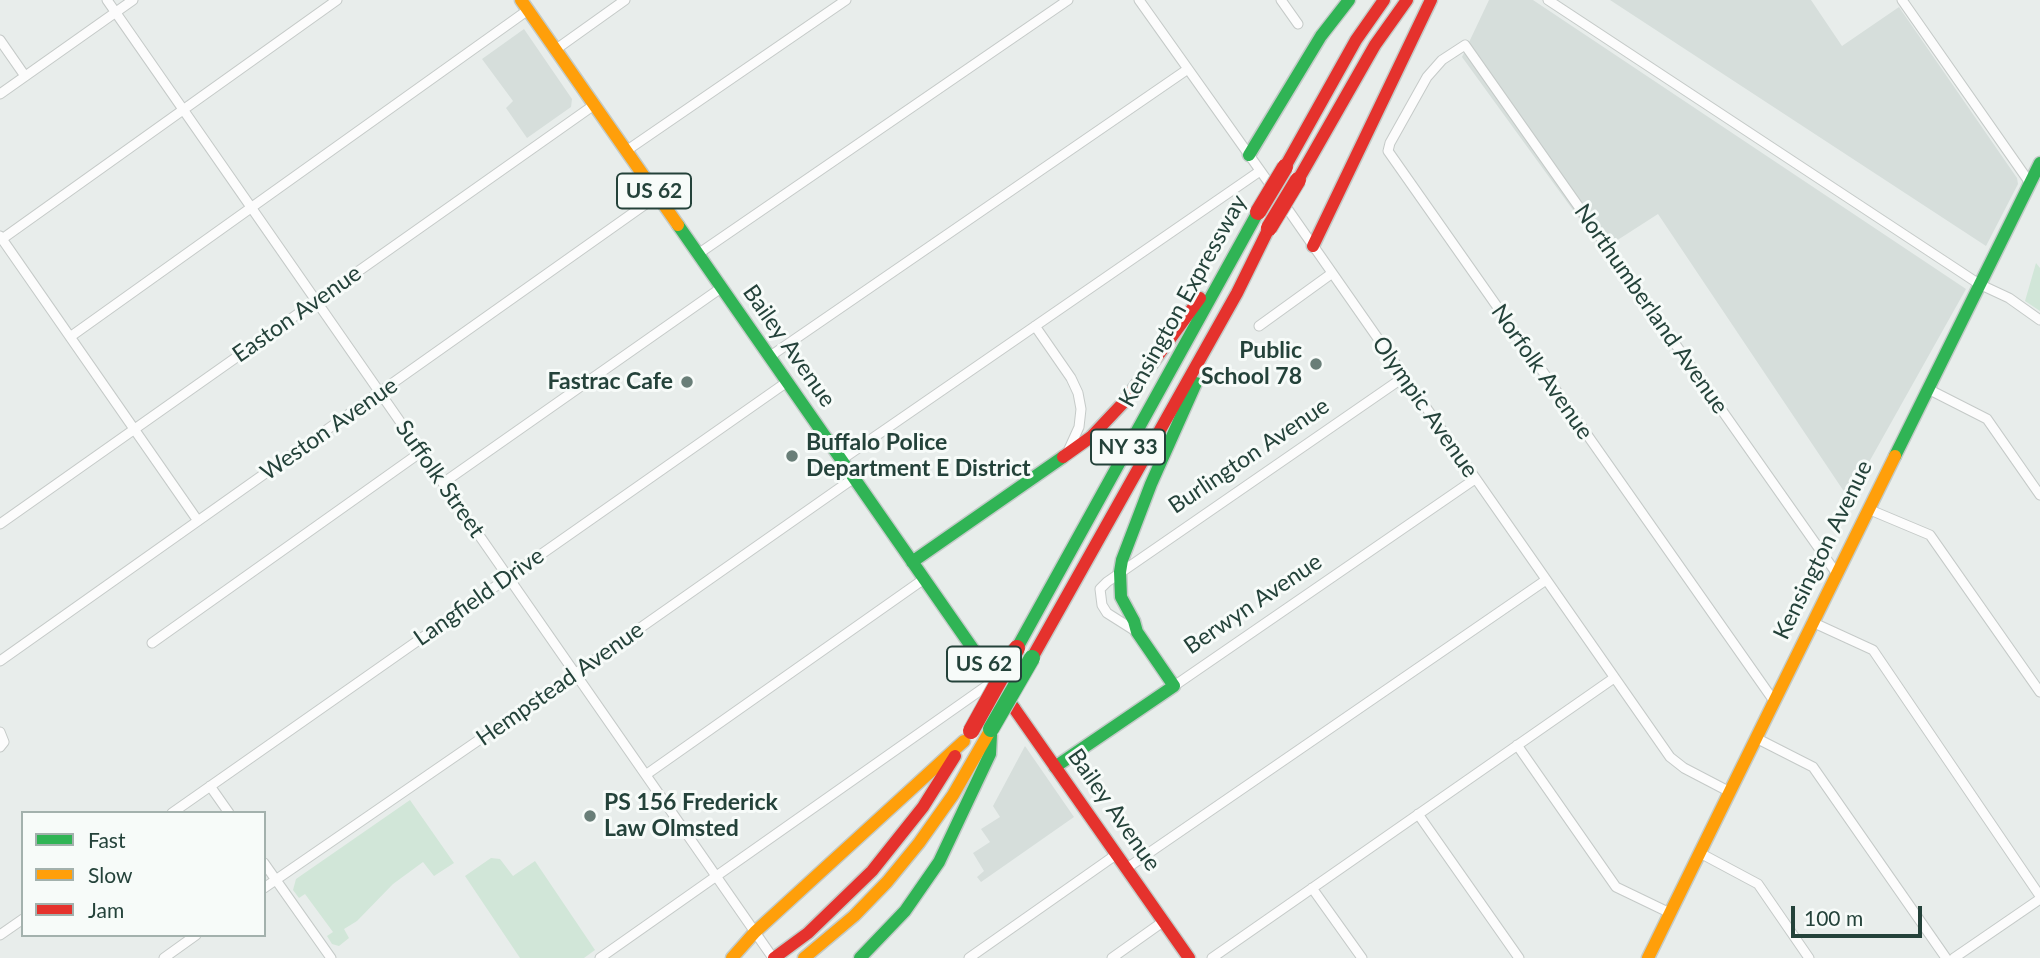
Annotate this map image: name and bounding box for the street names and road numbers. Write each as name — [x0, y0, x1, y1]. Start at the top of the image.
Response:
road number: US 62 — [617, 174, 691, 208]
street label: Kensington Expressway — [1113, 190, 1253, 412]
street label: Northumberland Avenue — [1568, 199, 1734, 419]
street label: Easton Avenue — [227, 259, 367, 369]
street label: Bailey Avenue — [737, 280, 841, 412]
street label: Norfolk Avenue — [1485, 299, 1599, 445]
street label: Olympic Avenue — [1366, 331, 1484, 483]
street label: Weston Avenue — [255, 372, 403, 486]
street label: Burlington Avenue — [1163, 392, 1335, 520]
street label: Suffolk Street — [390, 415, 490, 543]
road number: NY 33 — [1091, 430, 1165, 464]
street label: Kensington Avenue — [1768, 456, 1878, 644]
street label: Langfield Drive — [409, 542, 549, 652]
street label: Berwyn Avenue — [1179, 548, 1327, 660]
street label: Hempstead Avenue — [471, 616, 649, 752]
road number: US 62 — [947, 646, 1021, 682]
street label: Bailey Avenue — [1062, 744, 1166, 876]

